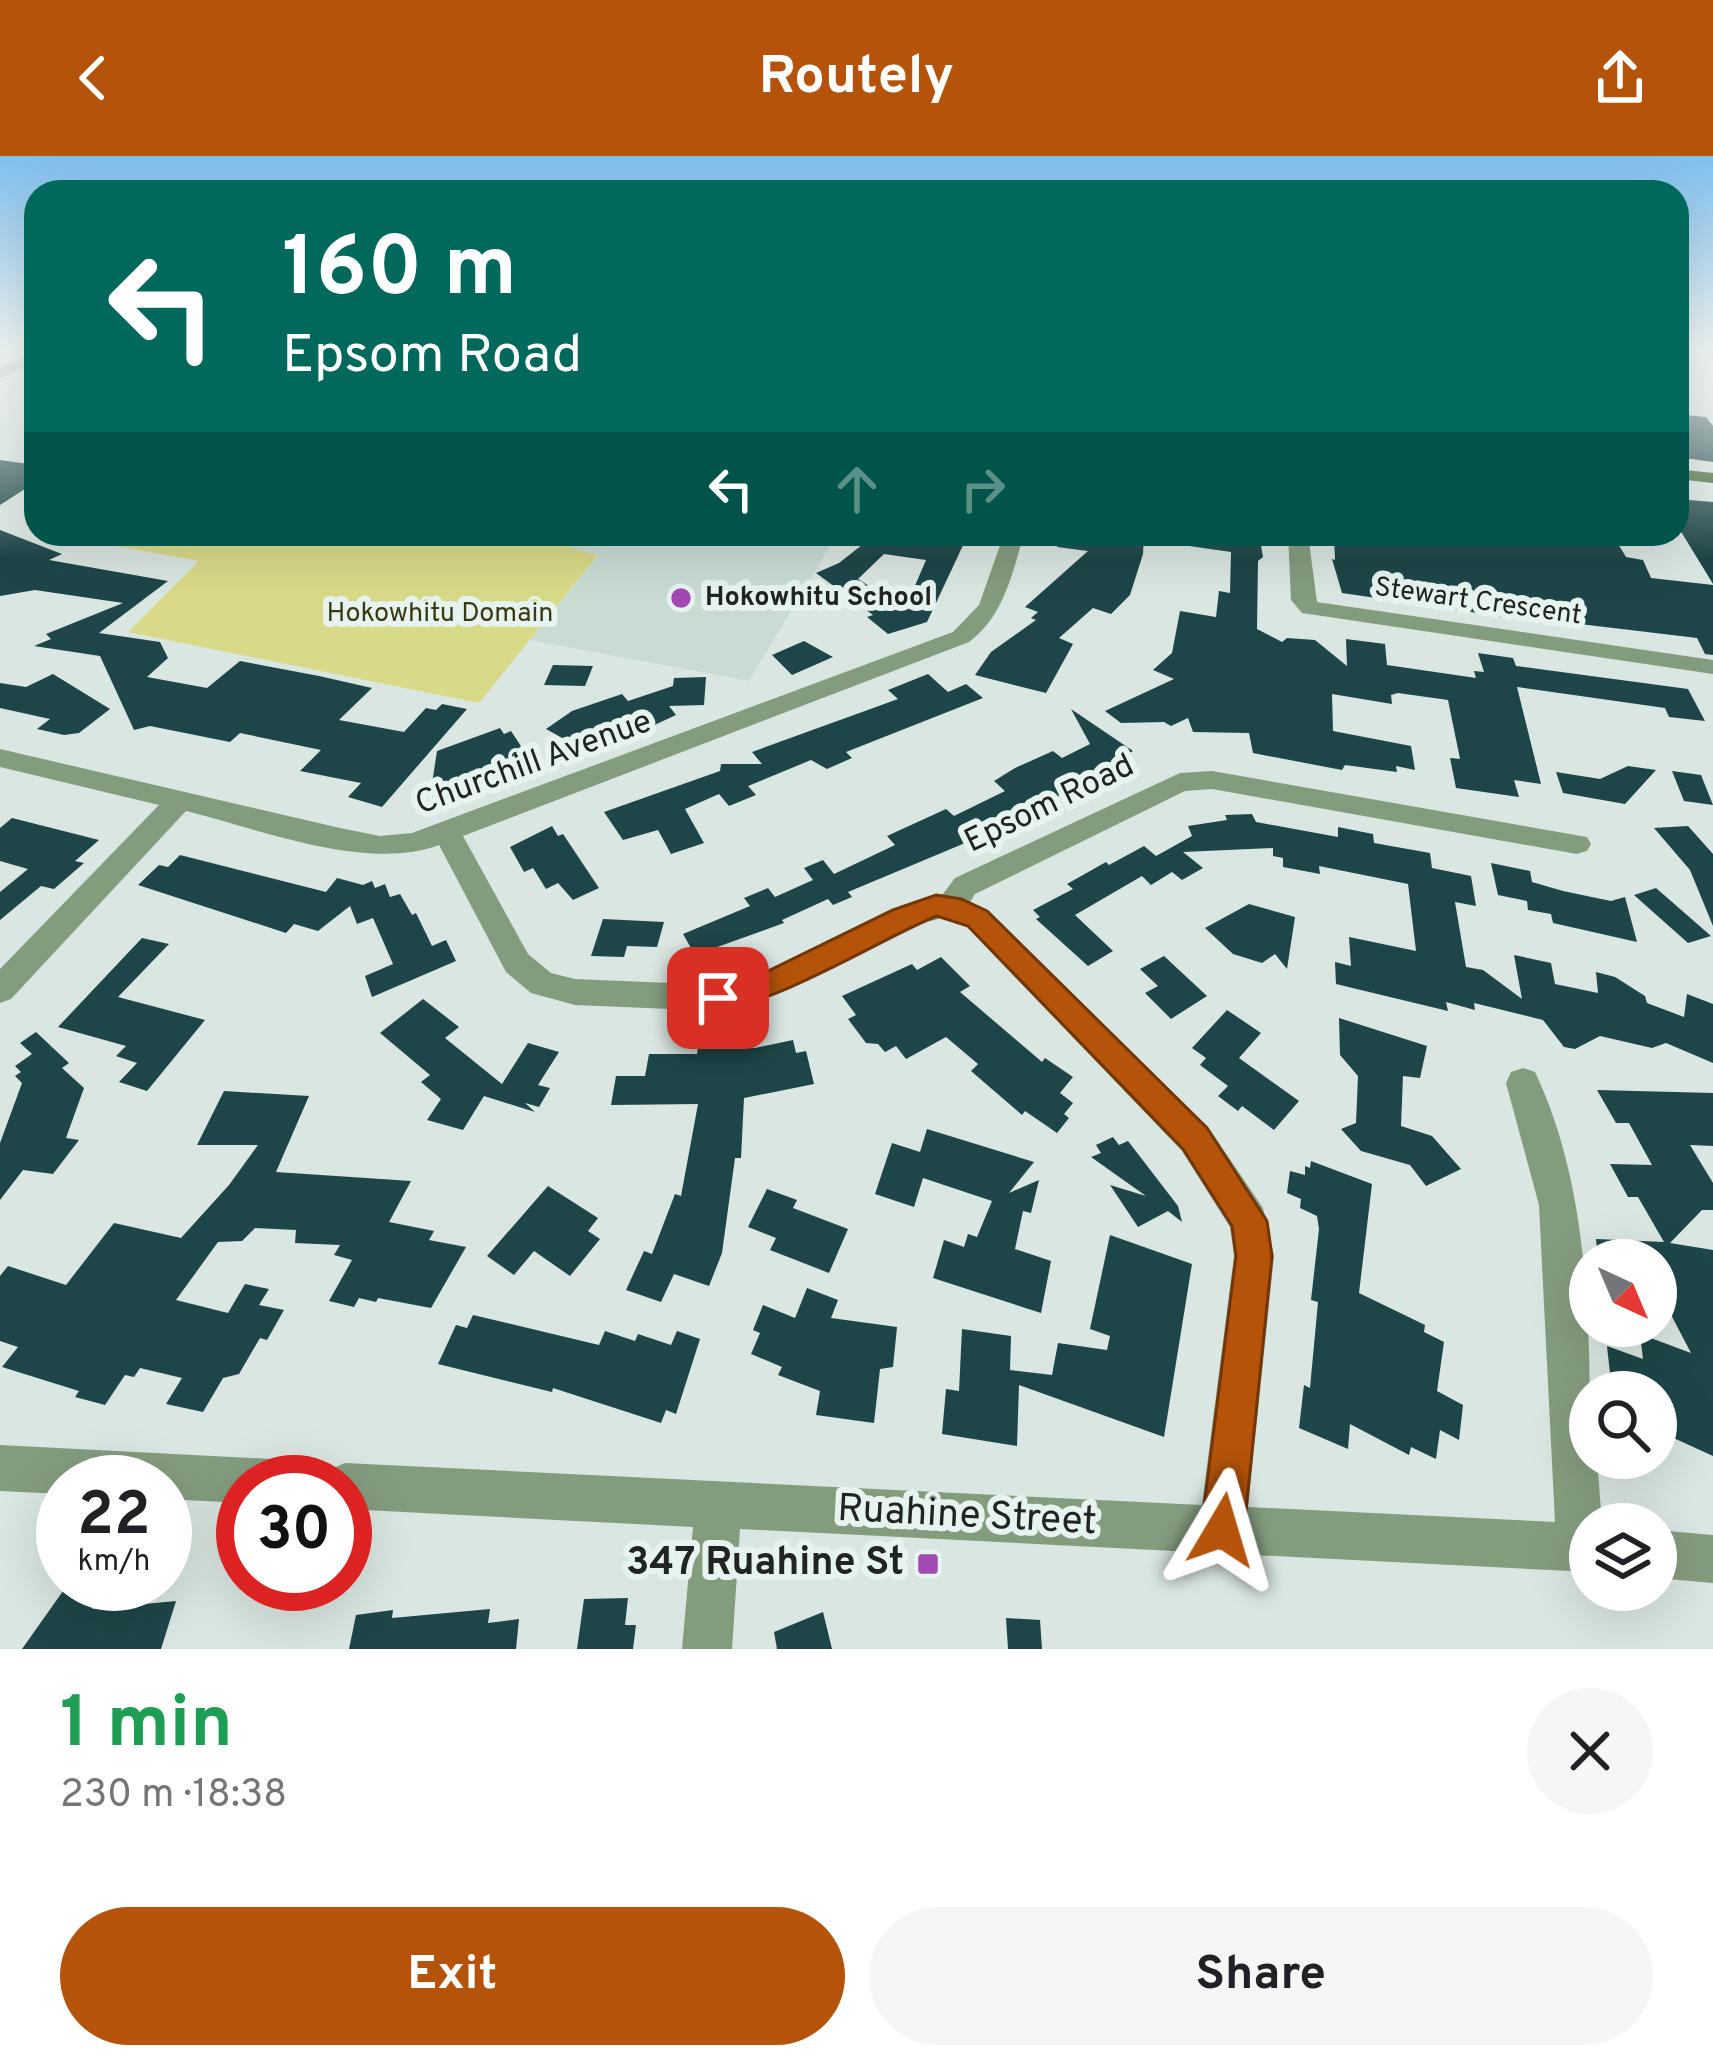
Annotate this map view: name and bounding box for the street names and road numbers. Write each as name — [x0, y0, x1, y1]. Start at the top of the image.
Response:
street label: Stewart Crescent — [1372, 571, 1584, 633]
street label: Churchill Avenue — [410, 702, 658, 826]
street label: Epsom Road — [958, 746, 1142, 864]
street label: Ruahine Street — [836, 1486, 1098, 1548]

